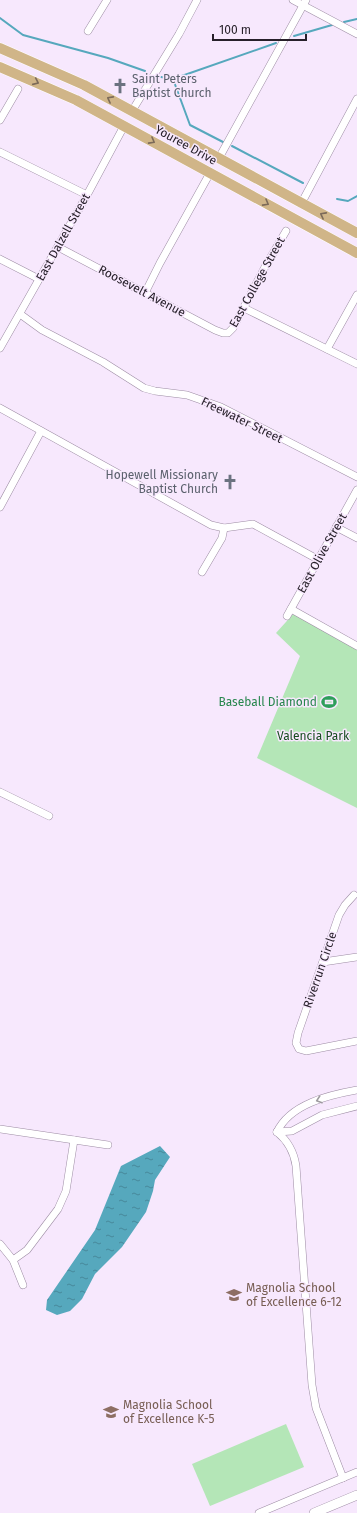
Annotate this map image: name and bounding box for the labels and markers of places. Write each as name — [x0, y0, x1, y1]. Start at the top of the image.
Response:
place label: Saint Peters Baptist Church — [132, 72, 211, 100]
church icon: Saint Peters Baptist Church — [111, 77, 129, 95]
place label: Hopewell Missionary Baptist Church — [106, 468, 218, 496]
church icon: Hopewell Missionary Baptist Church — [221, 473, 239, 491]
sports icon: Baseball Diamond — [320, 693, 338, 711]
place label: Baseball Diamond — [218, 695, 317, 709]
place label: Magnolia School of Excellence 6-12 — [246, 1281, 342, 1309]
school or university icon: Magnolia School of Excellence 6-12 — [225, 1286, 243, 1304]
place label: Magnolia School of Excellence K-5 — [123, 1398, 215, 1426]
school or university icon: Magnolia School of Excellence K-5 — [102, 1403, 120, 1421]

